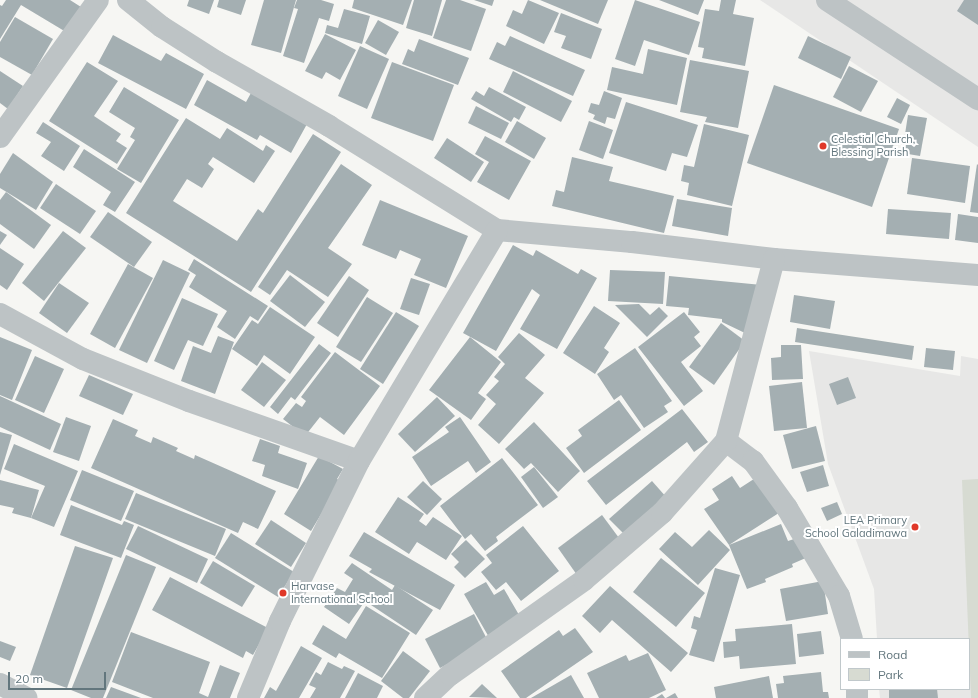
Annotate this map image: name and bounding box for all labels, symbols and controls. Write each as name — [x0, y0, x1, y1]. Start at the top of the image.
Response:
place label: Celestial Church, Blessing Parish — [831, 133, 915, 159]
marker: Celestial Church, Blessing Parish — [818, 141, 828, 151]
place label: LEA Primary School Galadimawa — [805, 514, 907, 540]
marker: LEA Primary School Galadimawa — [910, 522, 920, 532]
place label: Harvase International School — [291, 580, 392, 606]
marker: Harvase International School — [278, 588, 288, 598]
legend — [840, 638, 970, 690]
text: Road — [878, 647, 907, 662]
scale bar — [10, 664, 108, 690]
text: Park — [878, 667, 903, 682]
text: 20 m — [15, 671, 43, 686]

